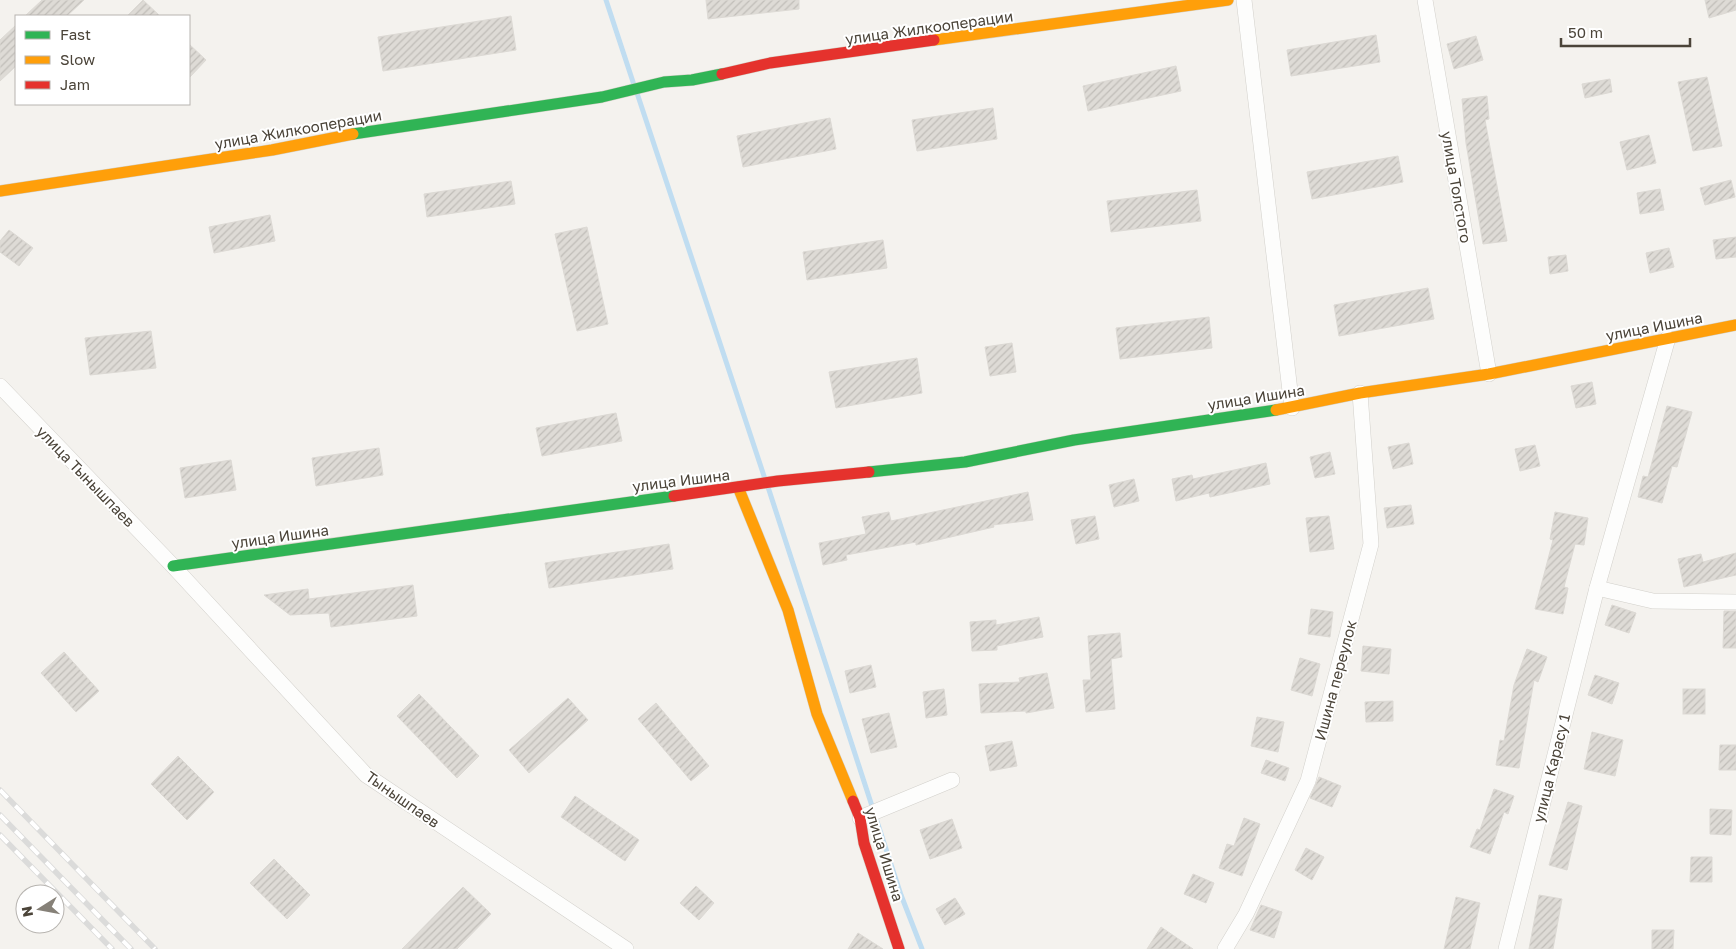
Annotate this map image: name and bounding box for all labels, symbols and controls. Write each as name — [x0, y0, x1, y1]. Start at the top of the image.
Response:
street label: улица Жилкооперации — [844, 6, 1014, 48]
legend — [15, 15, 190, 105]
scale bar — [1561, 15, 1690, 47]
text: 50 m — [1568, 23, 1603, 41]
text: Fast — [60, 25, 91, 43]
text: Slow — [60, 50, 95, 68]
text: Jam — [60, 75, 90, 93]
street label: улица Жилкооперации — [213, 105, 383, 153]
street label: улица Толстого — [1438, 130, 1476, 244]
street label: улица Ишина — [1604, 308, 1704, 344]
street label: улица Ишина — [1206, 380, 1306, 414]
street label: улица Тынышпаев — [33, 422, 139, 530]
street label: улица Ишина — [631, 465, 731, 495]
street label: улица Ишина — [230, 520, 330, 552]
street label: Ишина переулок — [1310, 617, 1360, 742]
street label: улица Карасу 1 — [1529, 712, 1573, 824]
street label: Тынышпаев — [363, 767, 443, 831]
street label: улица Ишина — [862, 804, 908, 904]
north arrow — [15, 884, 65, 934]
text: N — [17, 905, 36, 918]

